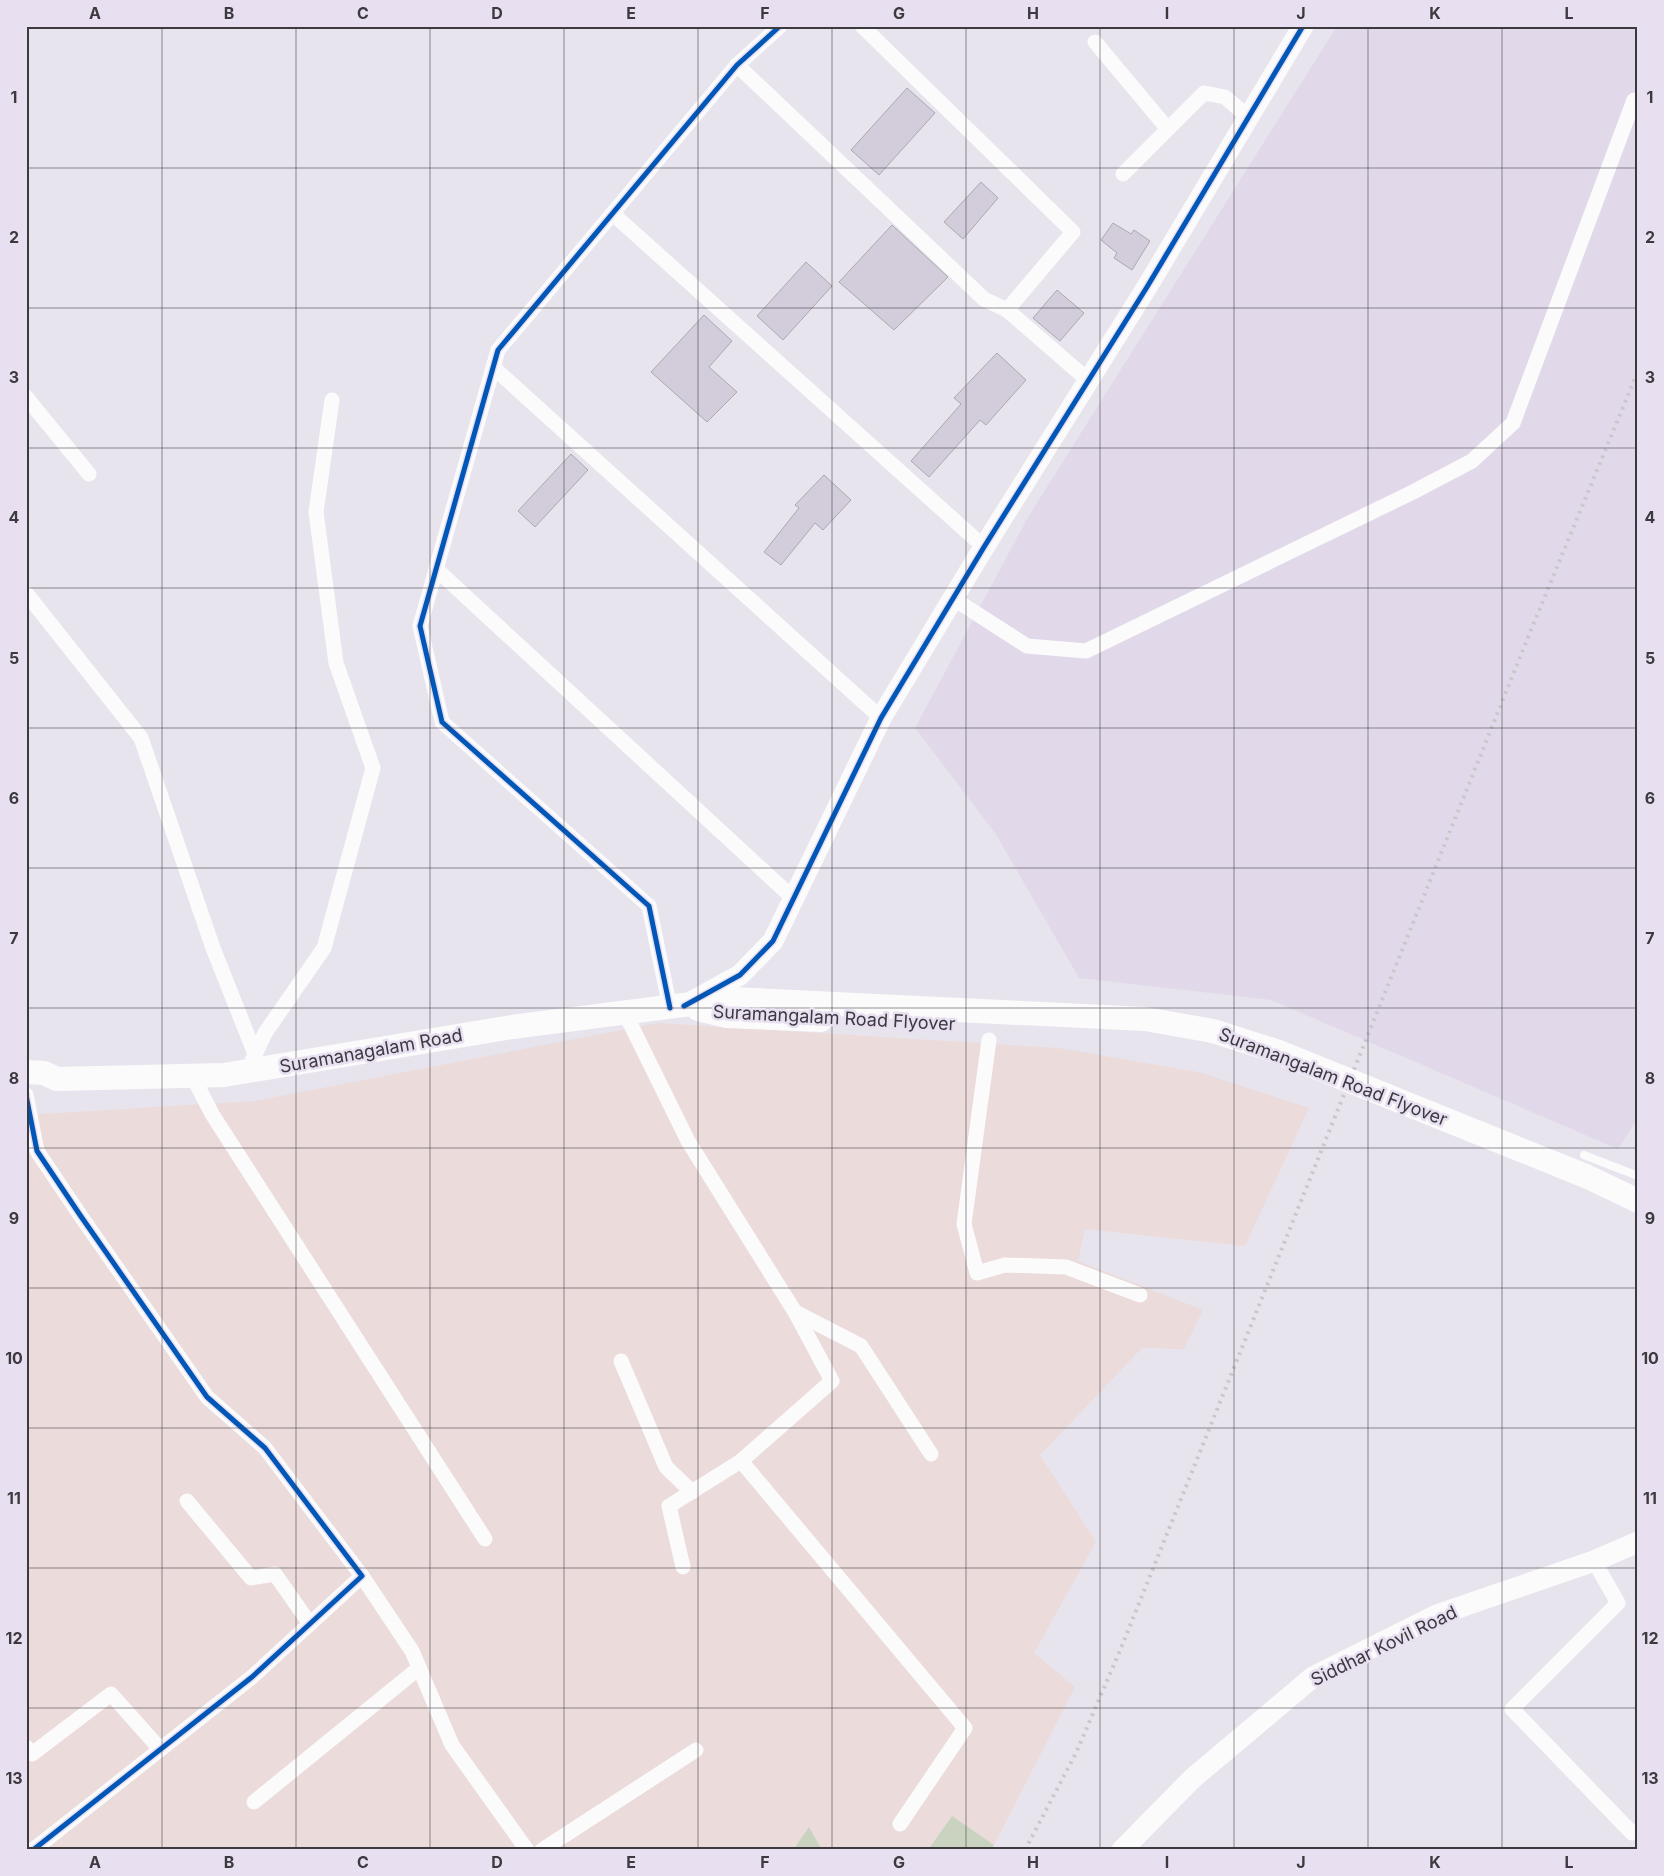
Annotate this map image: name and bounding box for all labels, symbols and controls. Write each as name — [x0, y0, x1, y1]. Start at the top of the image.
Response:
text: A — [89, 3, 101, 23]
text: B — [224, 3, 234, 23]
text: C — [357, 3, 369, 23]
text: D — [491, 3, 503, 23]
text: E — [626, 3, 636, 23]
text: F — [760, 3, 770, 23]
text: G — [893, 3, 905, 23]
text: H — [1027, 3, 1039, 23]
text: I — [1165, 3, 1169, 23]
text: J — [1296, 3, 1306, 23]
text: K — [1429, 3, 1441, 23]
text: L — [1564, 3, 1574, 23]
text: 1 — [11, 87, 17, 107]
text: 1 — [1647, 87, 1653, 107]
text: 2 — [9, 227, 19, 247]
text: 2 — [1645, 227, 1655, 247]
text: 3 — [9, 367, 19, 387]
text: 3 — [1645, 367, 1655, 387]
text: 4 — [9, 507, 20, 527]
text: 4 — [1645, 507, 1656, 527]
text: 5 — [9, 648, 19, 668]
text: 5 — [1645, 648, 1655, 668]
text: 6 — [9, 788, 19, 808]
text: 6 — [1645, 788, 1655, 808]
text: 7 — [9, 928, 19, 948]
text: 7 — [1645, 928, 1655, 948]
street label: Suramangalam Road Flyover — [712, 1001, 956, 1034]
street label: Suramangalam Road Flyover — [1216, 1023, 1450, 1130]
street label: Suramanagalam Road — [278, 1024, 464, 1077]
text: 8 — [9, 1068, 19, 1088]
text: 8 — [1645, 1068, 1655, 1088]
text: 9 — [9, 1208, 19, 1228]
text: 9 — [1645, 1208, 1655, 1228]
text: 10 — [5, 1348, 23, 1368]
text: 10 — [1641, 1348, 1659, 1368]
text: 11 — [7, 1488, 21, 1508]
text: 11 — [1643, 1488, 1657, 1508]
street label: Siddhar Kovil Road — [1307, 1601, 1460, 1690]
text: 12 — [6, 1628, 22, 1648]
text: 12 — [1642, 1628, 1658, 1648]
text: 13 — [5, 1768, 23, 1788]
text: 13 — [1641, 1768, 1659, 1788]
text: A — [89, 1852, 101, 1872]
text: B — [224, 1852, 234, 1872]
text: C — [357, 1852, 369, 1872]
text: D — [491, 1852, 503, 1872]
text: E — [626, 1852, 636, 1872]
text: F — [760, 1852, 770, 1872]
text: G — [893, 1852, 905, 1872]
text: H — [1027, 1852, 1039, 1872]
text: I — [1165, 1852, 1169, 1872]
text: J — [1296, 1852, 1306, 1872]
text: K — [1429, 1852, 1441, 1872]
text: L — [1564, 1852, 1574, 1872]

